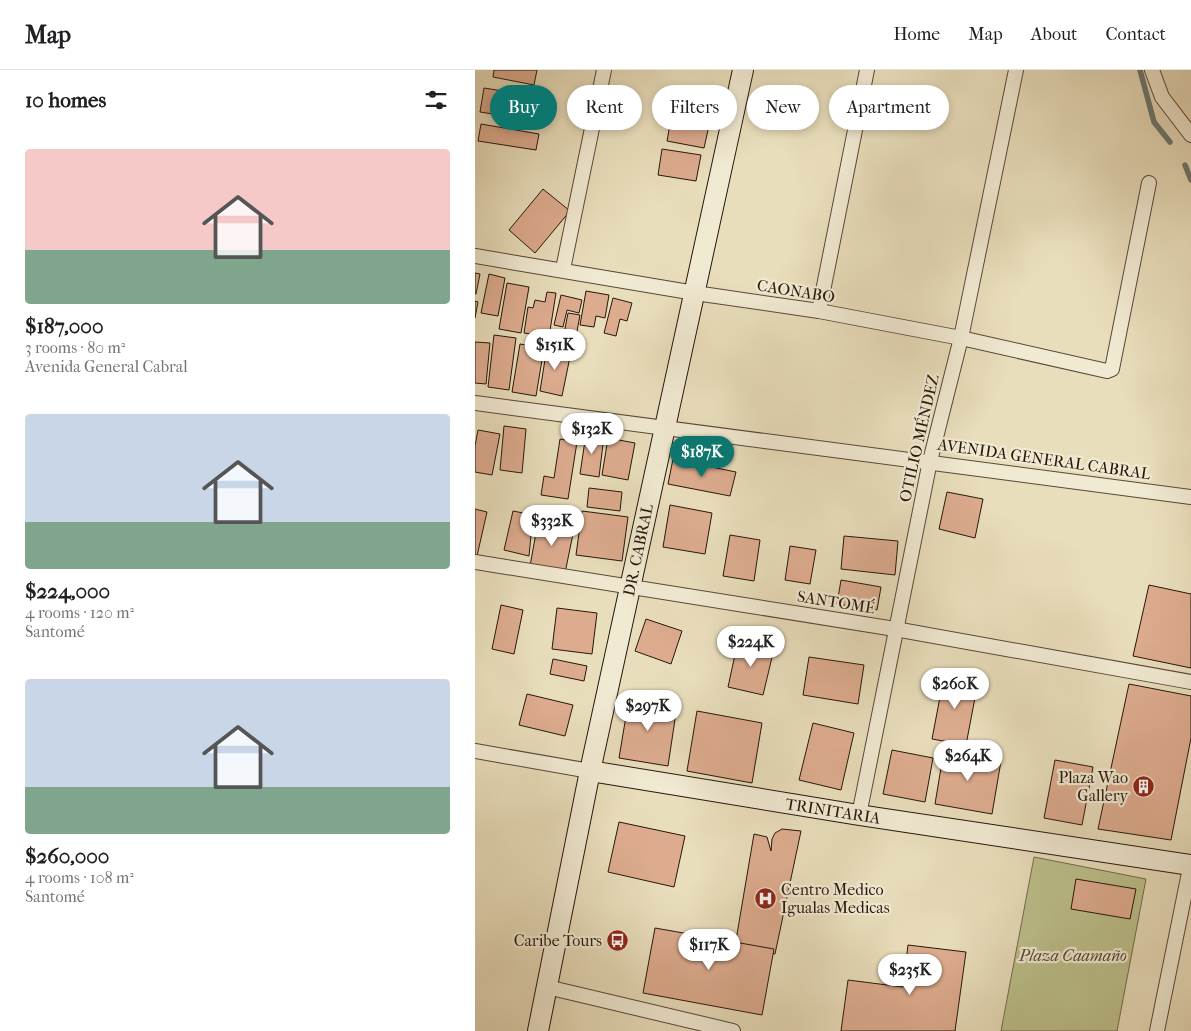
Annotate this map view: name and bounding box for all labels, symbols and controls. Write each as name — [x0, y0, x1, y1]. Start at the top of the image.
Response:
text: Map — [25, 21, 71, 49]
text: Home — [893, 24, 940, 45]
text: Map — [968, 24, 1003, 45]
text: About — [1031, 24, 1077, 45]
text: Contact — [1105, 24, 1166, 45]
chip: Buy — [490, 85, 557, 130]
chip: Rent — [567, 85, 642, 130]
chip: Filters — [652, 85, 737, 130]
chip: New — [747, 85, 819, 130]
chip: Apartment — [829, 85, 949, 130]
icon: filters — [422, 86, 450, 114]
text: 10 homes — [25, 88, 106, 112]
icon: home — [193, 182, 283, 272]
street label: CAONABO — [756, 275, 836, 307]
text: $187,000 — [25, 314, 103, 338]
pin: $151K — [520, 328, 590, 371]
text: $151K — [536, 335, 574, 354]
text: 3 rooms · 80 m² — [25, 338, 125, 357]
text: Avenida General Cabral — [25, 357, 188, 376]
street label: OTILIO MÉNDEZ — [894, 372, 943, 504]
pin: $132K — [557, 412, 627, 455]
text: $132K — [572, 419, 612, 438]
street label: AVENIDA GENERAL CABRAL — [935, 435, 1152, 483]
pin: $187K — [667, 436, 737, 478]
text: $187K — [681, 442, 723, 461]
icon: home — [193, 447, 283, 537]
street label: DR. CABRAL — [619, 502, 657, 598]
pin: $332K — [517, 504, 587, 547]
text: $332K — [531, 511, 573, 530]
text: $224,000 — [25, 579, 110, 603]
street label: SANTOMÉ — [796, 585, 877, 618]
text: 4 rooms · 120 m² — [25, 603, 134, 622]
text: Santomé — [25, 622, 85, 641]
pin: $224K — [716, 626, 786, 668]
text: $224K — [728, 632, 774, 651]
pin: $260K — [920, 668, 990, 710]
text: $260K — [932, 674, 978, 693]
pin: $297K — [613, 690, 683, 732]
text: $297K — [626, 696, 670, 715]
icon: home — [193, 712, 283, 802]
pin: $264K — [933, 740, 1003, 782]
text: $264K — [945, 746, 991, 765]
place label: Plaza Wao Gallery — [1058, 768, 1128, 805]
building icon: Plaza Wao Gallery — [1132, 774, 1156, 798]
street label: TRINITARIA — [784, 794, 882, 828]
text: $260,000 — [25, 844, 109, 868]
text: 4 rooms · 108 m² — [25, 868, 134, 887]
place label: Centro Medico Igualas Medicas — [781, 880, 890, 917]
hospital icon: Centro Medico Igualas Medicas — [753, 886, 777, 910]
text: Santomé — [25, 887, 85, 906]
bus stop icon: Caribe Tours — [606, 928, 630, 952]
pin: $117K — [674, 928, 744, 971]
place label: Caribe Tours — [514, 931, 602, 950]
text: $117K — [689, 935, 729, 954]
park label: Plaza Caamaño — [1018, 946, 1127, 965]
pin: $235K — [875, 954, 945, 996]
text: $235K — [889, 960, 931, 979]

